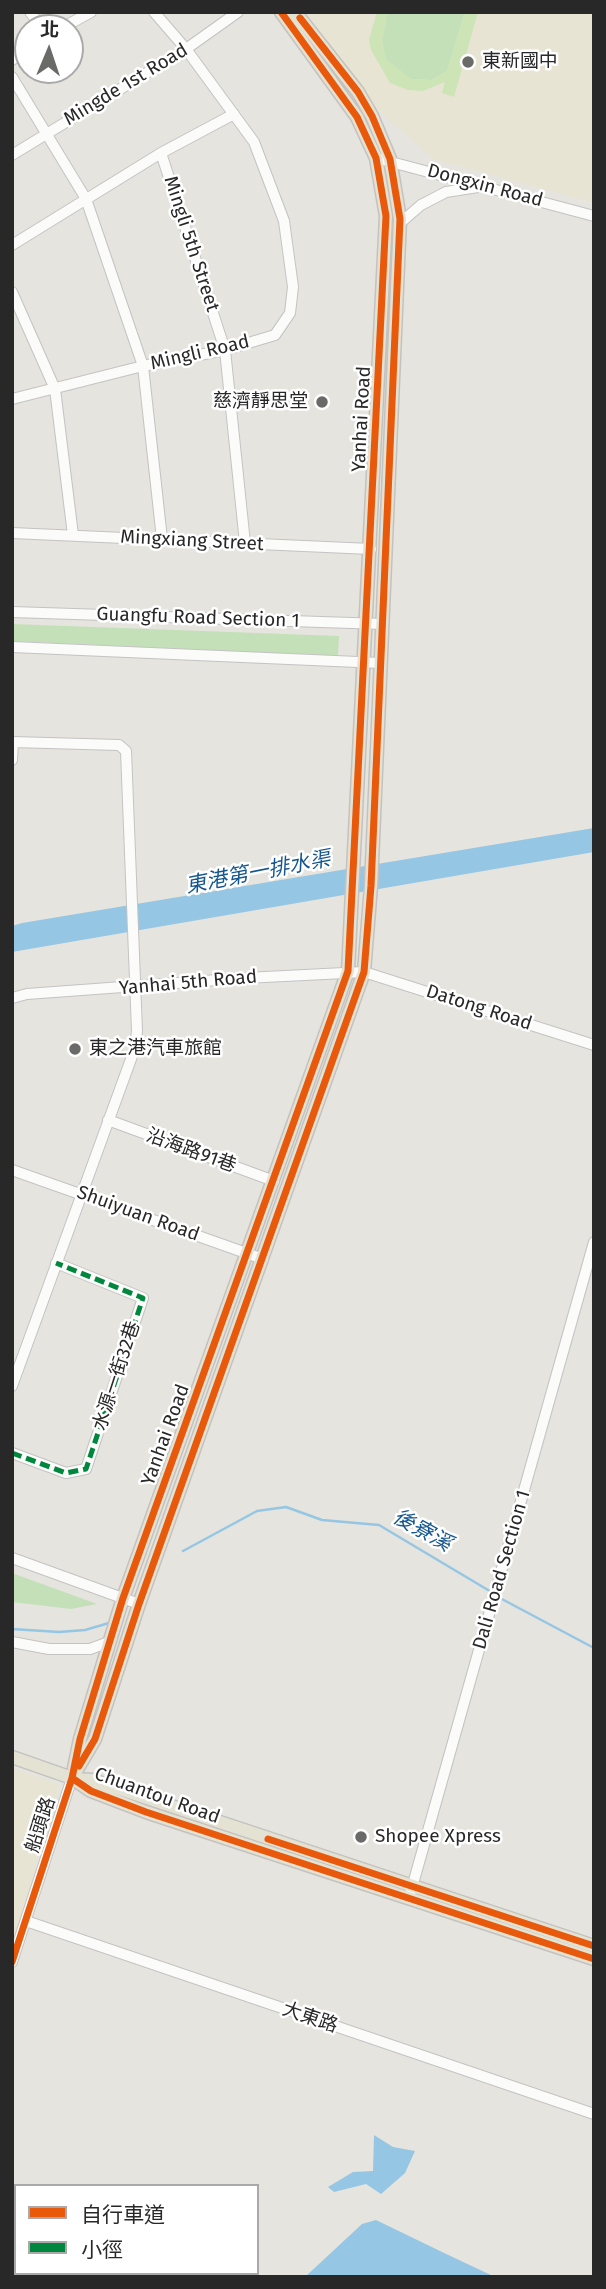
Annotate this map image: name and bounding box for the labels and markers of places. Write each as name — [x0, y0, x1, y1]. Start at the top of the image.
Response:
place label: 東新國中 — [482, 51, 558, 73]
marker: 東新國中 — [460, 54, 476, 70]
place label: 慈濟靜思堂 — [213, 391, 308, 413]
marker: 慈濟靜思堂 — [314, 394, 330, 410]
place label: 東之港汽車旅館 — [89, 1038, 222, 1060]
marker: 東之港汽車旅館 — [67, 1041, 83, 1057]
place label: Shopee Xpress — [375, 1826, 501, 1848]
marker: Shopee Xpress — [353, 1829, 369, 1845]

